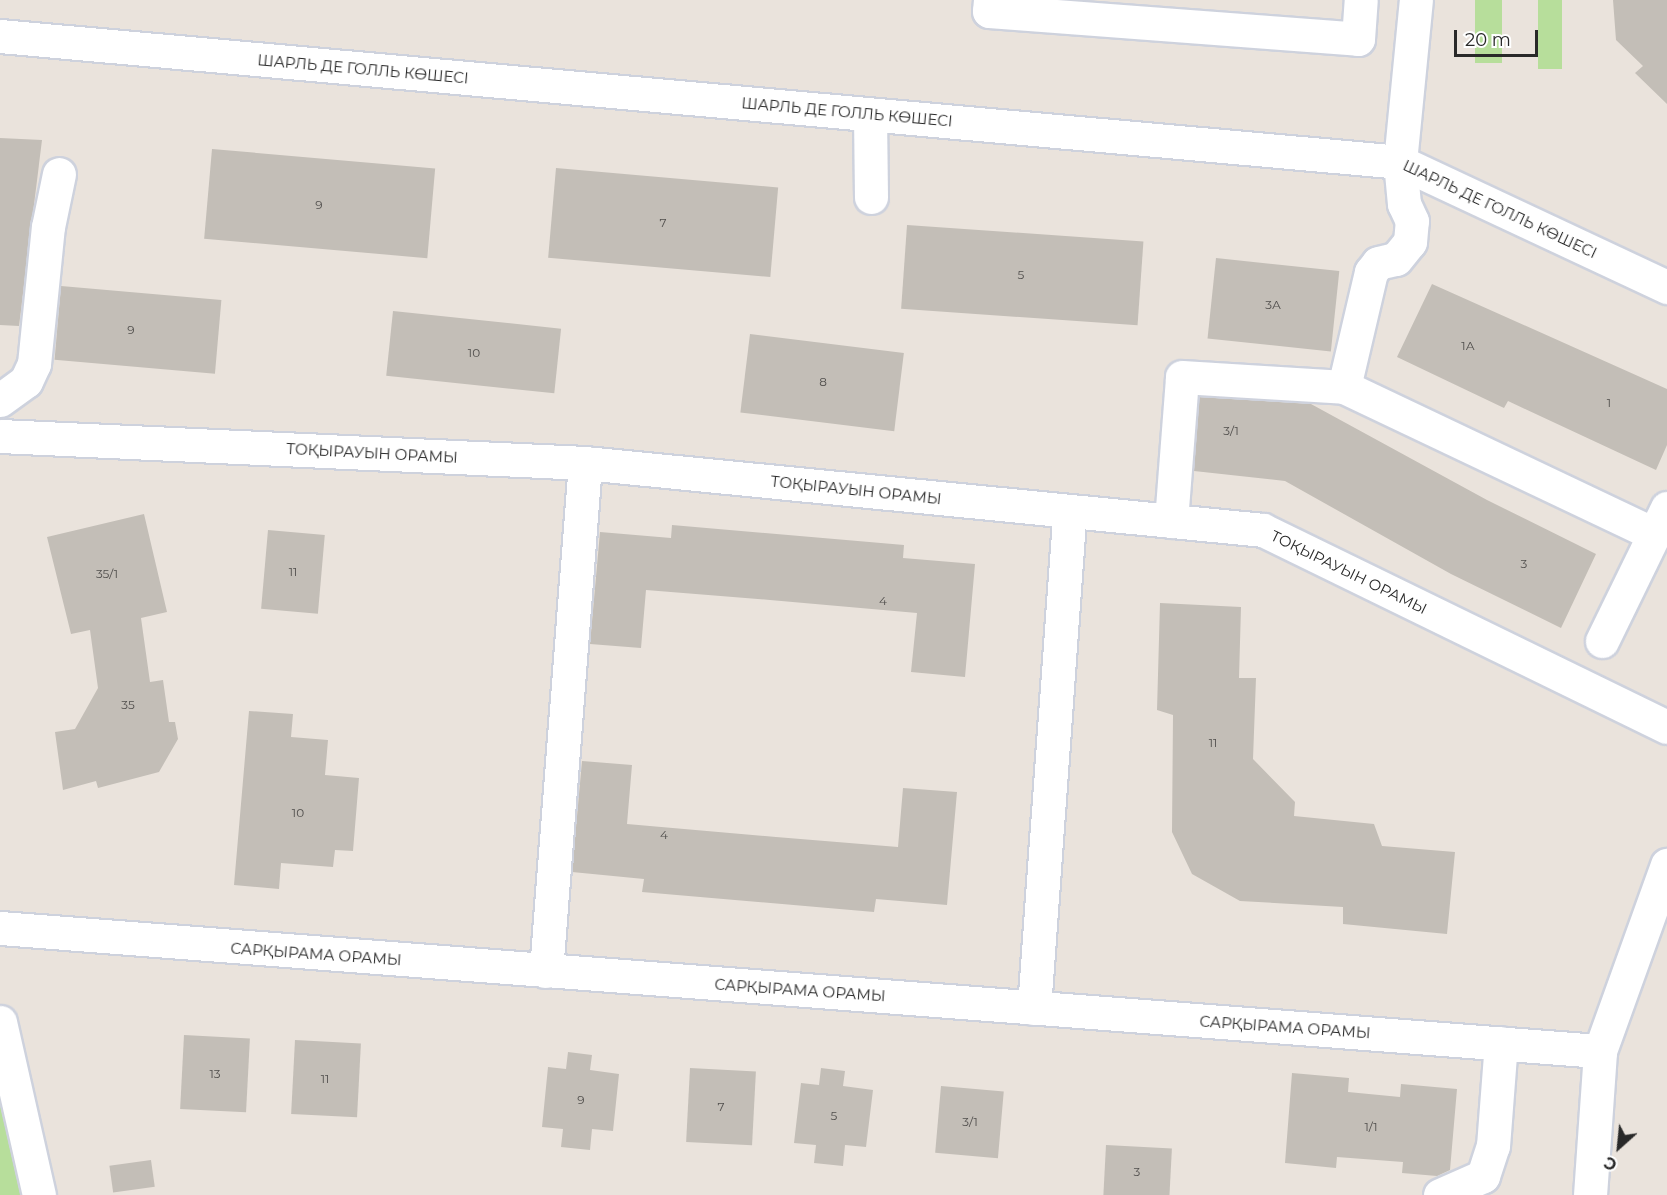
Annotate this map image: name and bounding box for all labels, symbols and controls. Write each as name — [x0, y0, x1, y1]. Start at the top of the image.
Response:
scale bar — [1457, 18, 1541, 56]
text: 20 m — [1465, 29, 1511, 51]
street label: ШАРЛЬ ДЕ ГОЛЛЬ КӨШЕСІ — [257, 51, 469, 87]
street label: ШАРЛЬ ДЕ ГОЛЛЬ КӨШЕСІ — [741, 94, 953, 130]
street label: ШАРЛЬ ДЕ ГОЛЛЬ КӨШЕСІ — [1400, 156, 1600, 262]
house number: 9 — [315, 198, 323, 212]
house number: 7 — [659, 216, 667, 230]
house number: 5 — [1018, 268, 1024, 282]
house number: 3А — [1265, 298, 1281, 312]
house number: 9 — [127, 323, 135, 337]
house number: 1А — [1461, 339, 1475, 353]
house number: 10 — [468, 346, 480, 360]
house number: 8 — [819, 375, 827, 389]
house number: 1 — [1607, 396, 1611, 410]
house number: 3/1 — [1223, 424, 1239, 438]
street label: ТОҚЫРАУЫН ОРАМЫ — [286, 440, 458, 466]
street label: ТОҚЫРАУЫН ОРАМЫ — [770, 472, 942, 508]
street label: ТОҚЫРАУЫН ОРАМЫ — [1268, 526, 1430, 618]
house number: 3 — [1521, 557, 1527, 571]
house number: 11 — [289, 565, 297, 579]
house number: 35/1 — [96, 567, 118, 581]
house number: 4 — [879, 594, 887, 608]
house number: 35 — [121, 698, 135, 712]
house number: 11 — [1209, 736, 1217, 750]
house number: 10 — [292, 806, 304, 820]
house number: 4 — [660, 828, 668, 842]
street label: САРҚЫРАМА ОРАМЫ — [230, 939, 402, 969]
street label: САРҚЫРАМА ОРАМЫ — [714, 975, 886, 1005]
street label: САРҚЫРАМА ОРАМЫ — [1199, 1012, 1371, 1042]
house number: 13 — [209, 1067, 221, 1081]
house number: 11 — [321, 1072, 329, 1086]
house number: 9 — [577, 1093, 585, 1107]
house number: 7 — [717, 1100, 725, 1114]
house number: 5 — [831, 1109, 837, 1123]
house number: 3/1 — [962, 1115, 978, 1129]
north arrow — [1589, 1117, 1649, 1177]
house number: 1/1 — [1364, 1120, 1378, 1134]
text: С — [1601, 1152, 1620, 1175]
house number: 3 — [1134, 1165, 1140, 1179]

